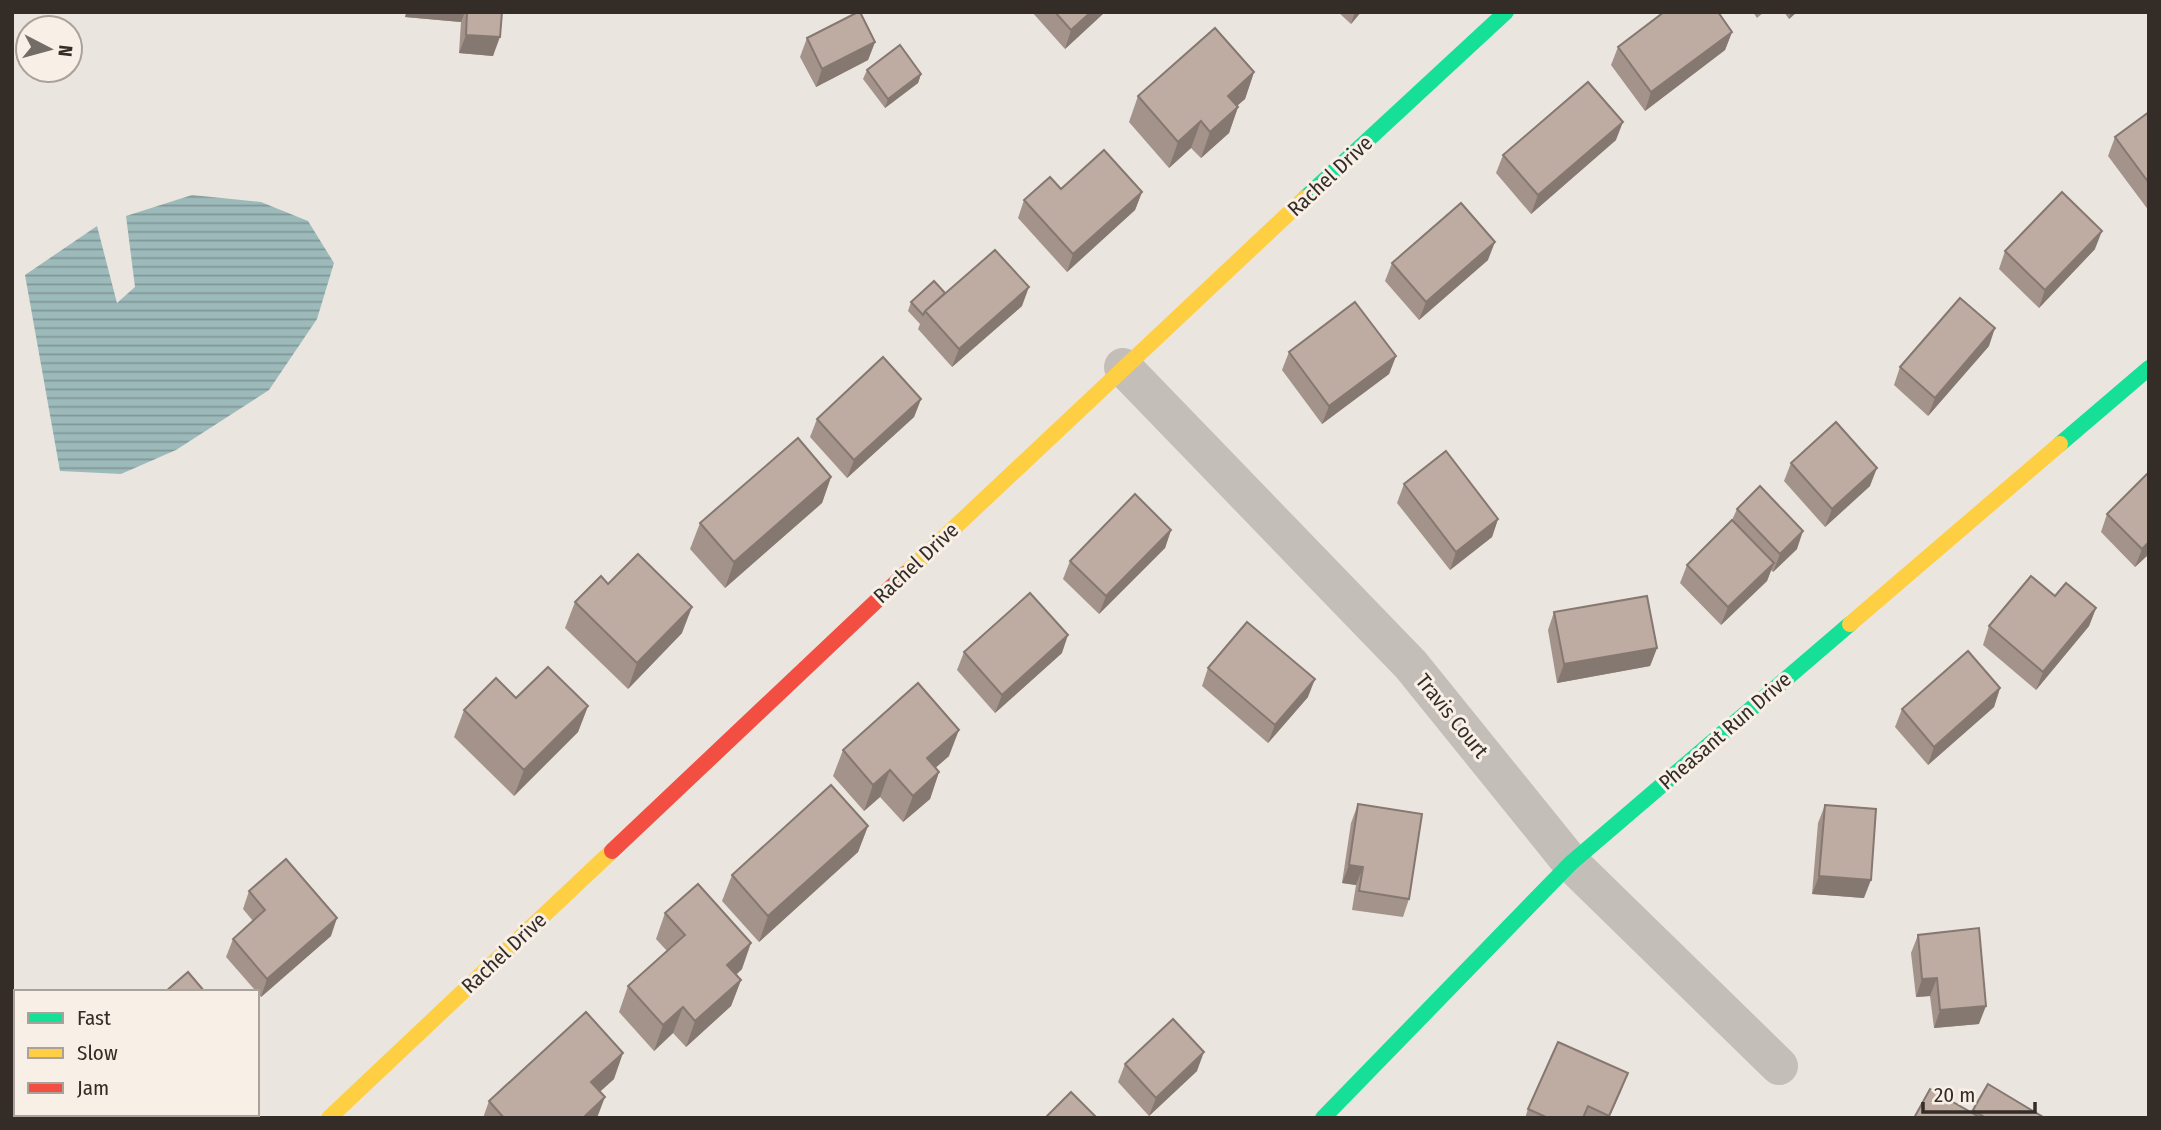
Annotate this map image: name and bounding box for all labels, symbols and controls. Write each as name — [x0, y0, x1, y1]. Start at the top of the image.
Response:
north arrow — [14, 14, 84, 84]
text: N — [53, 44, 77, 58]
street label: Rachel Drive — [1282, 130, 1378, 222]
street label: Rachel Drive — [868, 517, 964, 609]
street label: Pheasant Run Drive — [1654, 666, 1796, 796]
street label: Travis Court — [1410, 669, 1494, 763]
street label: Rachel Drive — [456, 907, 552, 999]
legend — [14, 990, 259, 1116]
text: Fast — [77, 1005, 111, 1031]
text: Slow — [77, 1040, 118, 1066]
scale bar — [1923, 1070, 2035, 1114]
text: Jam — [77, 1075, 109, 1101]
text: 20 m — [1934, 1082, 1975, 1108]

